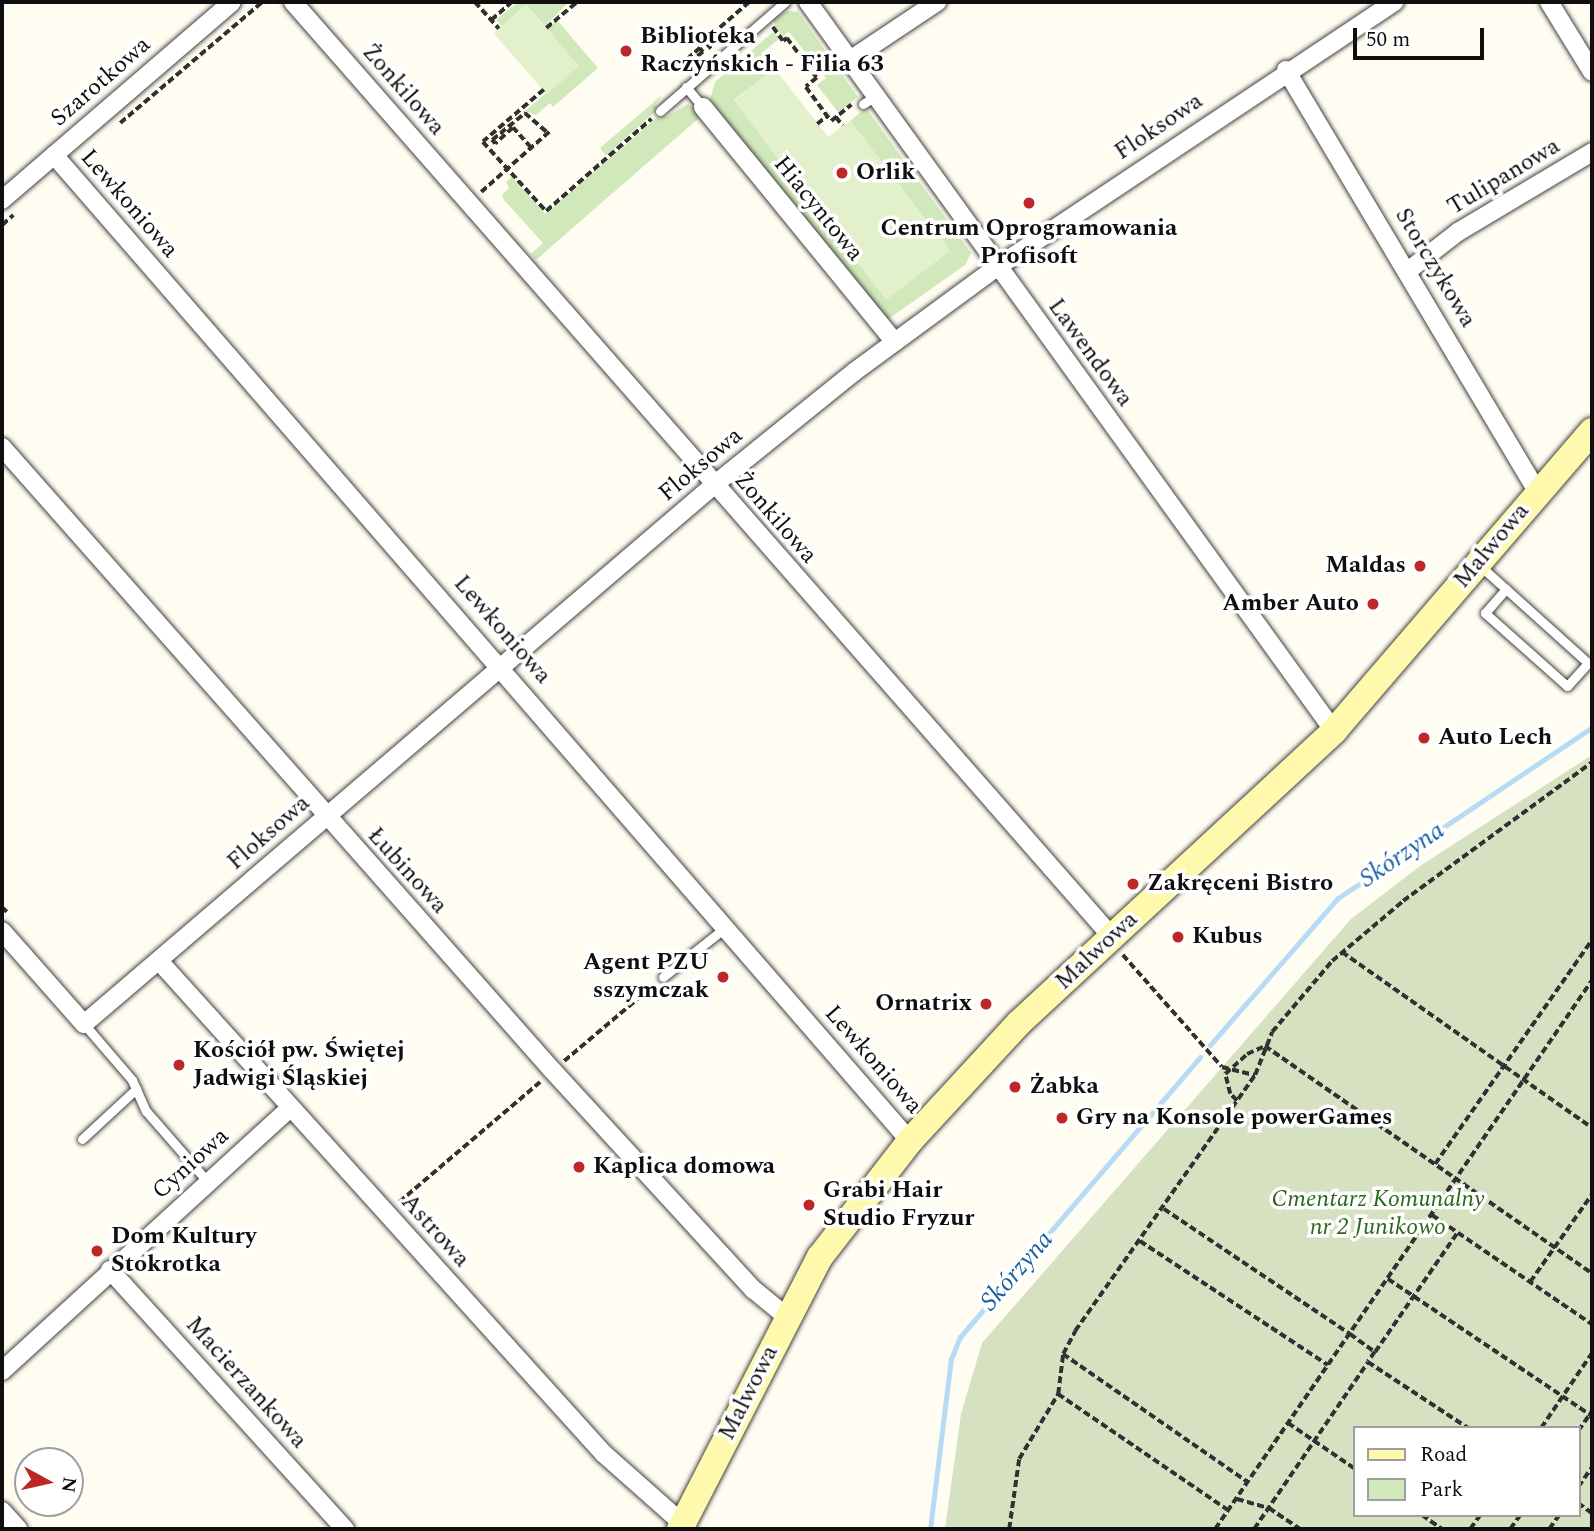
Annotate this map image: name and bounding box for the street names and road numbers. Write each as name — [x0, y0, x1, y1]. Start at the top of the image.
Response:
street label: Szarotkowa — [45, 31, 157, 133]
street label: Żonkilowa — [355, 38, 451, 142]
street label: Floksowa — [1109, 87, 1209, 167]
street label: Tulipanowa — [1443, 132, 1565, 222]
street label: Lewkoniowa — [74, 144, 184, 264]
street label: Hiacyntowa — [767, 151, 869, 267]
street label: Storczykowa — [1388, 203, 1482, 333]
street label: Lawendowa — [1041, 293, 1139, 413]
street label: Floksowa — [653, 422, 749, 508]
street label: Żonkilowa — [727, 466, 823, 570]
street label: Malwowa — [1448, 497, 1536, 595]
street label: Lewkoniowa — [447, 570, 557, 690]
street label: Floksowa — [222, 789, 316, 877]
street label: Łubinowa — [361, 822, 453, 920]
street label: Malwowa — [1050, 906, 1144, 996]
street label: Lewkoniowa — [818, 1000, 928, 1120]
street label: Cyniowa — [147, 1122, 235, 1206]
street label: Astrowa — [395, 1188, 475, 1274]
street label: Macierzankowa — [179, 1311, 313, 1455]
street label: Malwowa — [713, 1341, 785, 1445]

